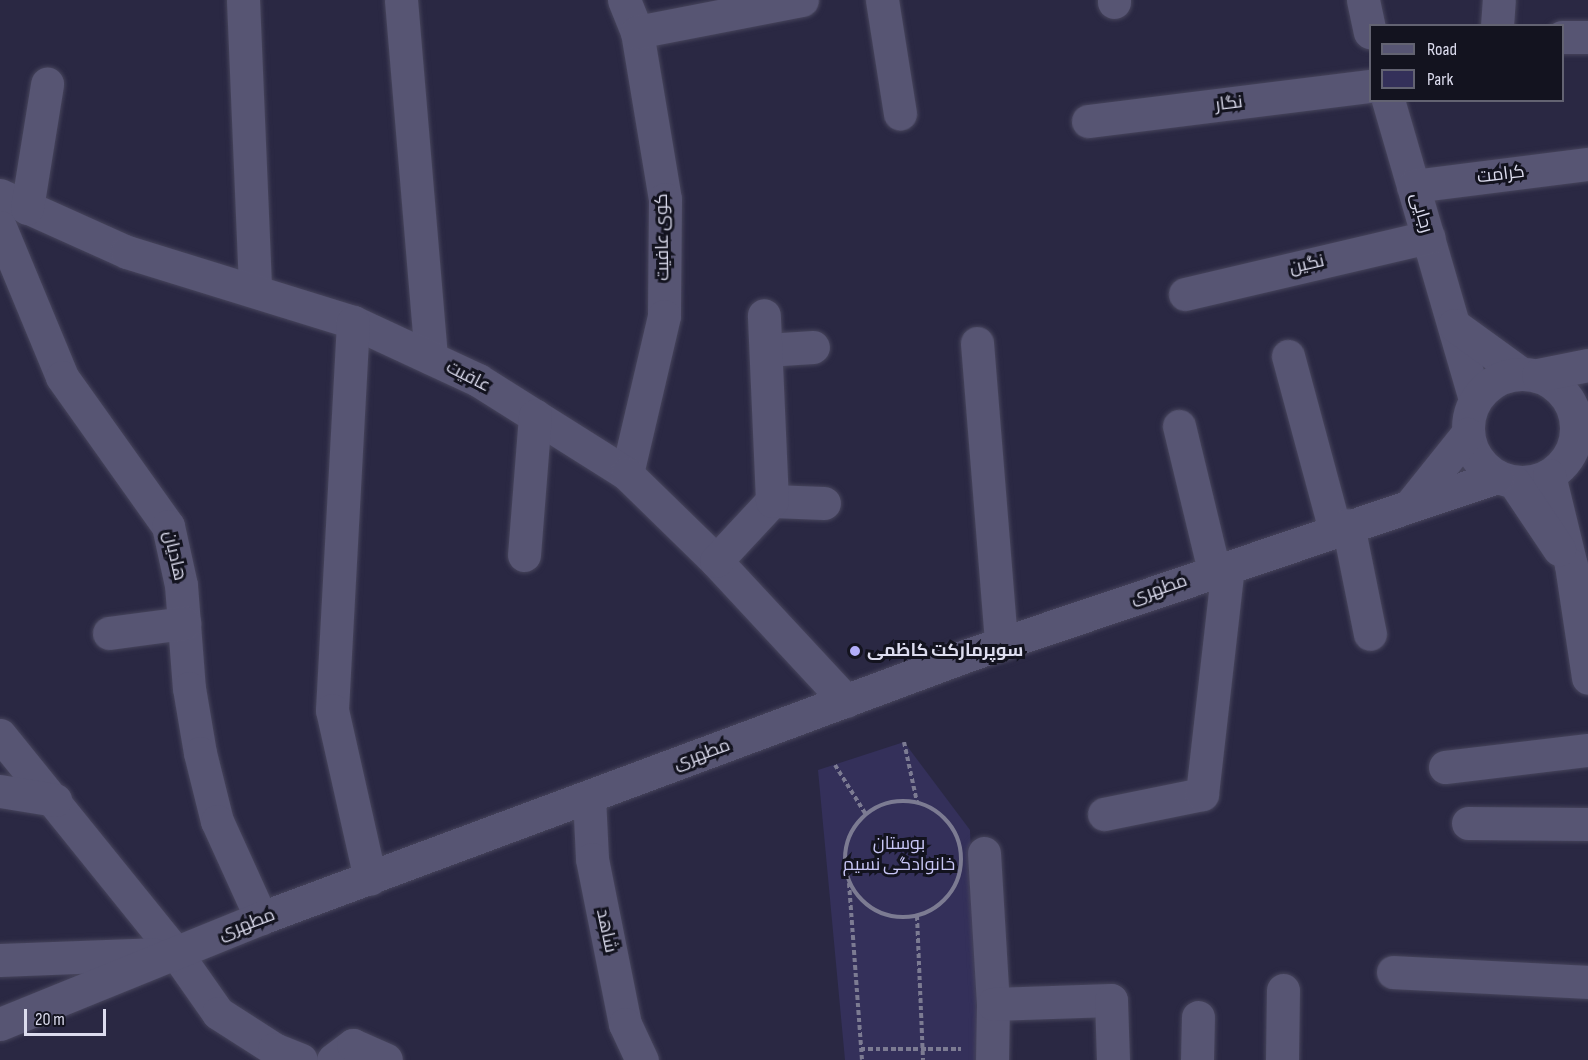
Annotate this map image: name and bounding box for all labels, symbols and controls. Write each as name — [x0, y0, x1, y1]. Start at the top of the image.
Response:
legend — [1369, 24, 1564, 102]
text: Road — [1427, 39, 1457, 60]
text: Park — [1427, 69, 1453, 90]
street label: نگار — [1214, 92, 1244, 116]
street label: کرامت — [1476, 161, 1526, 189]
street label: رجایی — [1405, 190, 1437, 236]
street label: کوی عافیت — [651, 193, 675, 281]
street label: نگین — [1287, 250, 1327, 280]
street label: عافیت — [442, 357, 494, 397]
street label: هادیان — [158, 529, 190, 583]
street label: مطهری — [1128, 570, 1190, 610]
place label: سوپرمارکت کاظمی — [867, 640, 1023, 662]
marker: سوپرمارکت کاظمی — [848, 644, 862, 658]
street label: مطهری — [671, 735, 733, 775]
park label: بوستان خانوادگی نسیم — [843, 834, 955, 876]
street label: مطهری — [216, 904, 278, 946]
street label: شاهد — [591, 907, 621, 955]
scale bar — [27, 997, 110, 1035]
text: 20 m — [35, 1009, 65, 1030]

